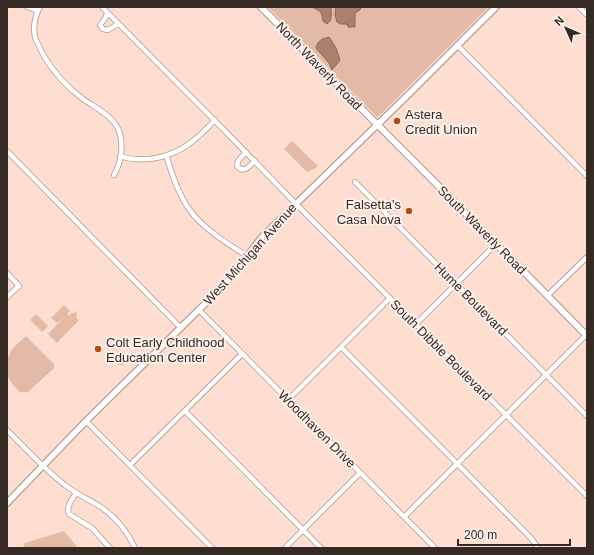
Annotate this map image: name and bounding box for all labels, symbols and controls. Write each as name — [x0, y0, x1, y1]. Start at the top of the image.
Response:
north arrow — [546, 8, 586, 48]
text: N — [552, 14, 566, 28]
street label: North Waverly Road — [273, 19, 365, 113]
place label: Astera Credit Union — [405, 107, 477, 137]
marker: Astera Credit Union — [392, 116, 402, 126]
street label: South Waverly Road — [435, 183, 529, 277]
place label: Falsetta's Casa Nova — [337, 197, 402, 227]
street label: West Michigan Avenue — [200, 200, 300, 308]
marker: Falsetta's Casa Nova — [404, 206, 414, 216]
street label: Hume Boulevard — [431, 259, 511, 339]
street label: South Dibble Boulevard — [387, 296, 495, 404]
place label: Colt Early Childhood Education Center — [106, 335, 225, 365]
marker: Colt Early Childhood Education Center — [93, 344, 103, 354]
street label: Woodhaven Drive — [275, 387, 359, 471]
scale bar — [458, 521, 570, 547]
text: 200 m — [464, 528, 497, 542]

